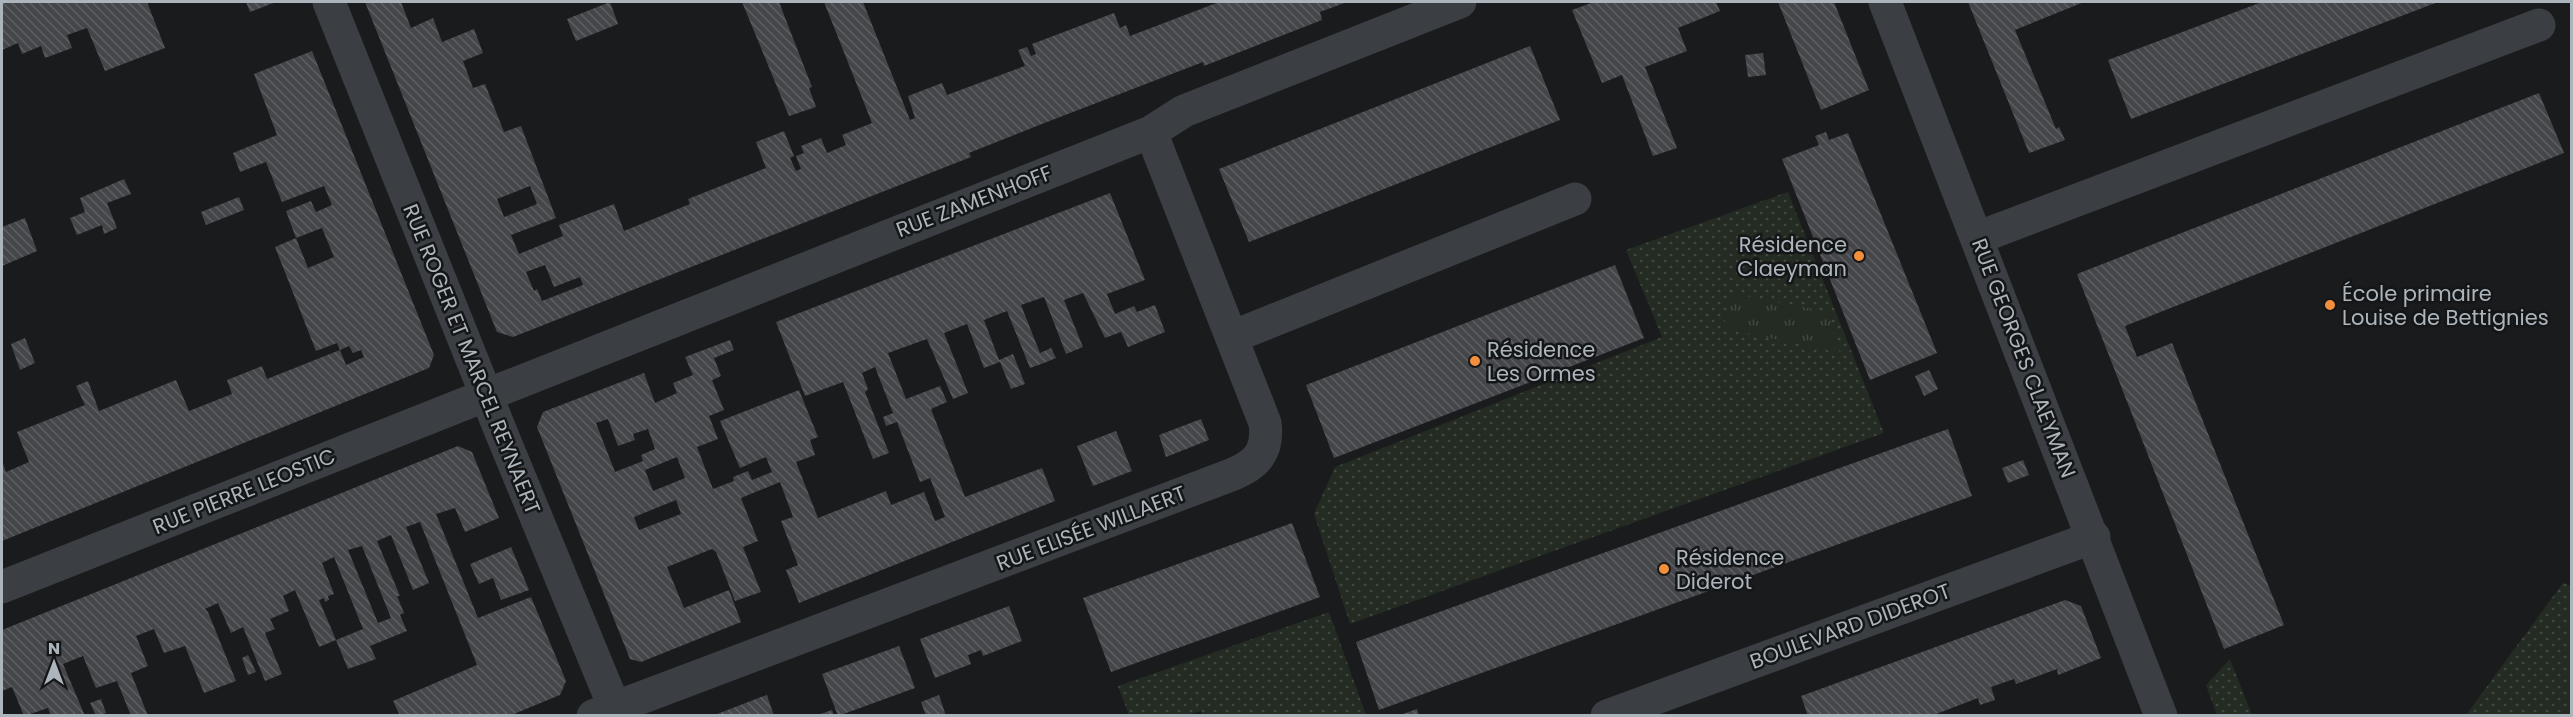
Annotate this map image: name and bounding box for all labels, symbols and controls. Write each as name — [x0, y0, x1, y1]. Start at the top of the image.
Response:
street label: RUE ZAMENHOFF — [892, 158, 1056, 244]
street label: RUE ROGER ET MARCEL REYNAERT — [396, 200, 548, 518]
place label: Résidence Claeyman — [1737, 230, 1847, 283]
street label: RUE GEORGES CLAEYMAN — [1965, 234, 2083, 482]
marker: Résidence Claeyman — [1852, 249, 1866, 263]
place label: École primaire Louise de Bettignies — [2342, 279, 2549, 332]
marker: École primaire Louise de Bettignies — [2323, 298, 2337, 312]
place label: Résidence Les Ormes — [1487, 335, 1596, 388]
marker: Résidence Les Ormes — [1468, 354, 1482, 368]
street label: RUE PIERRE LEOSTIC — [148, 441, 340, 541]
street label: RUE ELISÉE WILLAERT — [992, 479, 1190, 577]
place label: Résidence Diderot — [1676, 543, 1784, 596]
marker: Résidence Diderot — [1657, 562, 1671, 576]
street label: BOULEVARD DIDEROT — [1746, 576, 1954, 676]
north arrow — [24, 633, 84, 693]
text: N — [48, 637, 60, 660]

